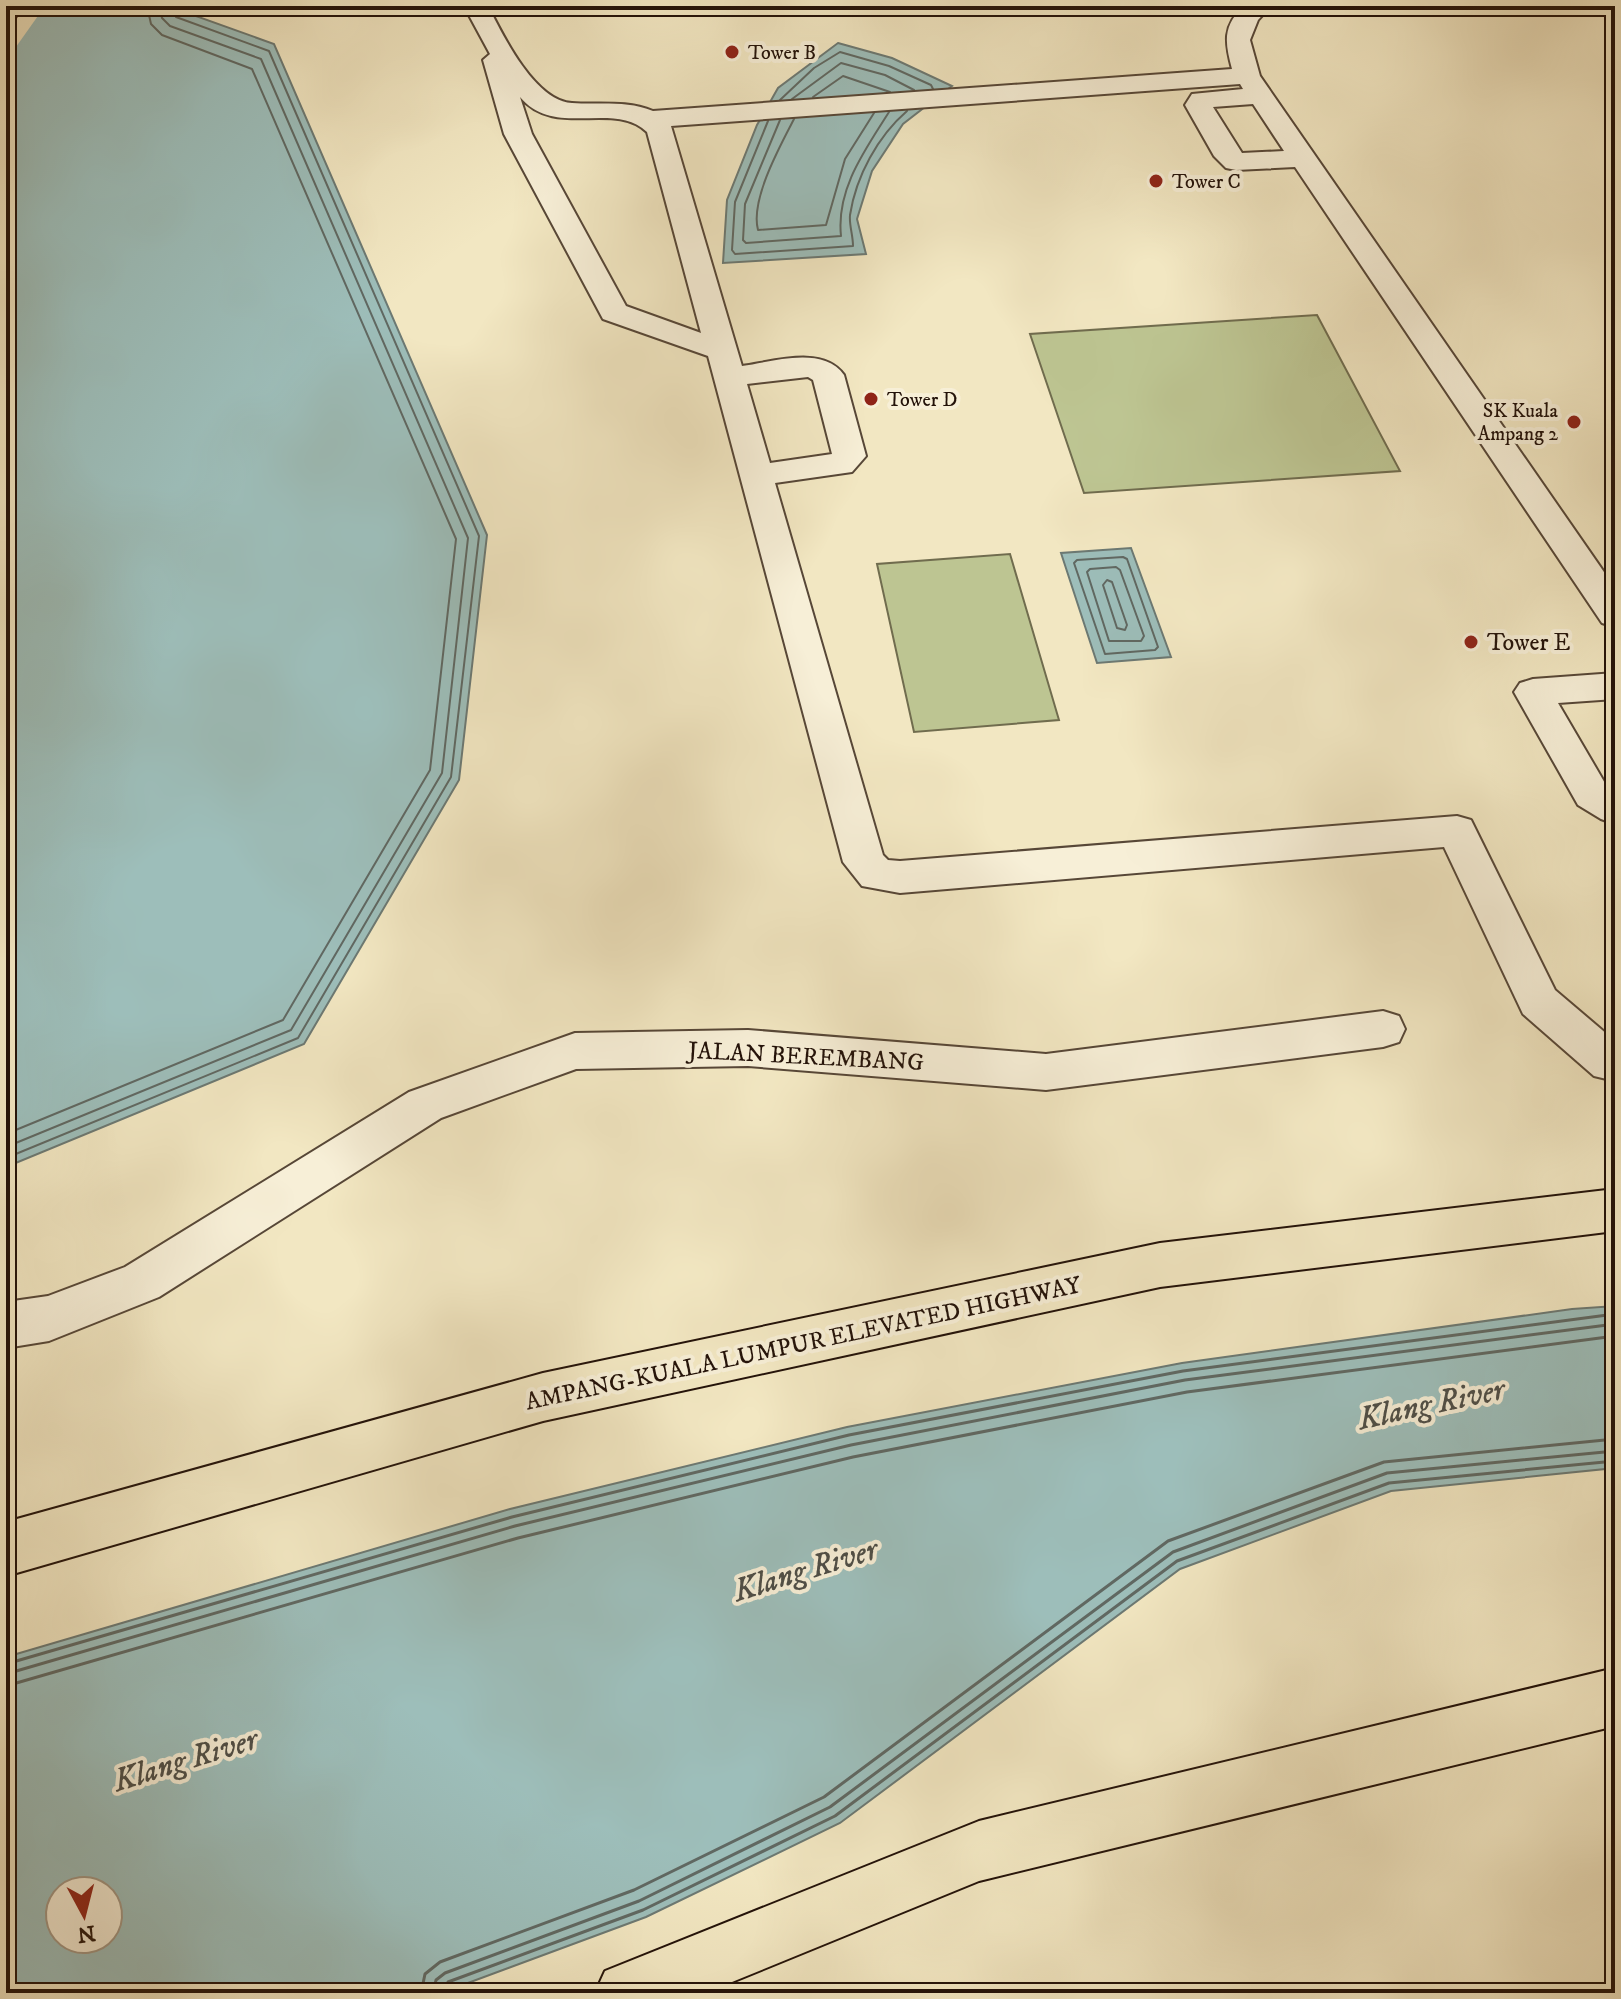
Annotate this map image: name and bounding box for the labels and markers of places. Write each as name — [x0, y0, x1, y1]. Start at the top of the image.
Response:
place label: Tower B — [748, 41, 816, 66]
marker: Tower B — [723, 43, 741, 61]
place label: Tower C — [1172, 170, 1241, 195]
marker: Tower C — [1147, 172, 1165, 190]
place label: Tower D — [887, 388, 958, 413]
marker: Tower D — [862, 390, 880, 408]
place label: SK Kuala Ampang 2 — [1477, 399, 1558, 447]
marker: SK Kuala Ampang 2 — [1565, 413, 1583, 431]
place label: Tower E — [1487, 628, 1571, 658]
marker: Tower E — [1462, 633, 1480, 651]

